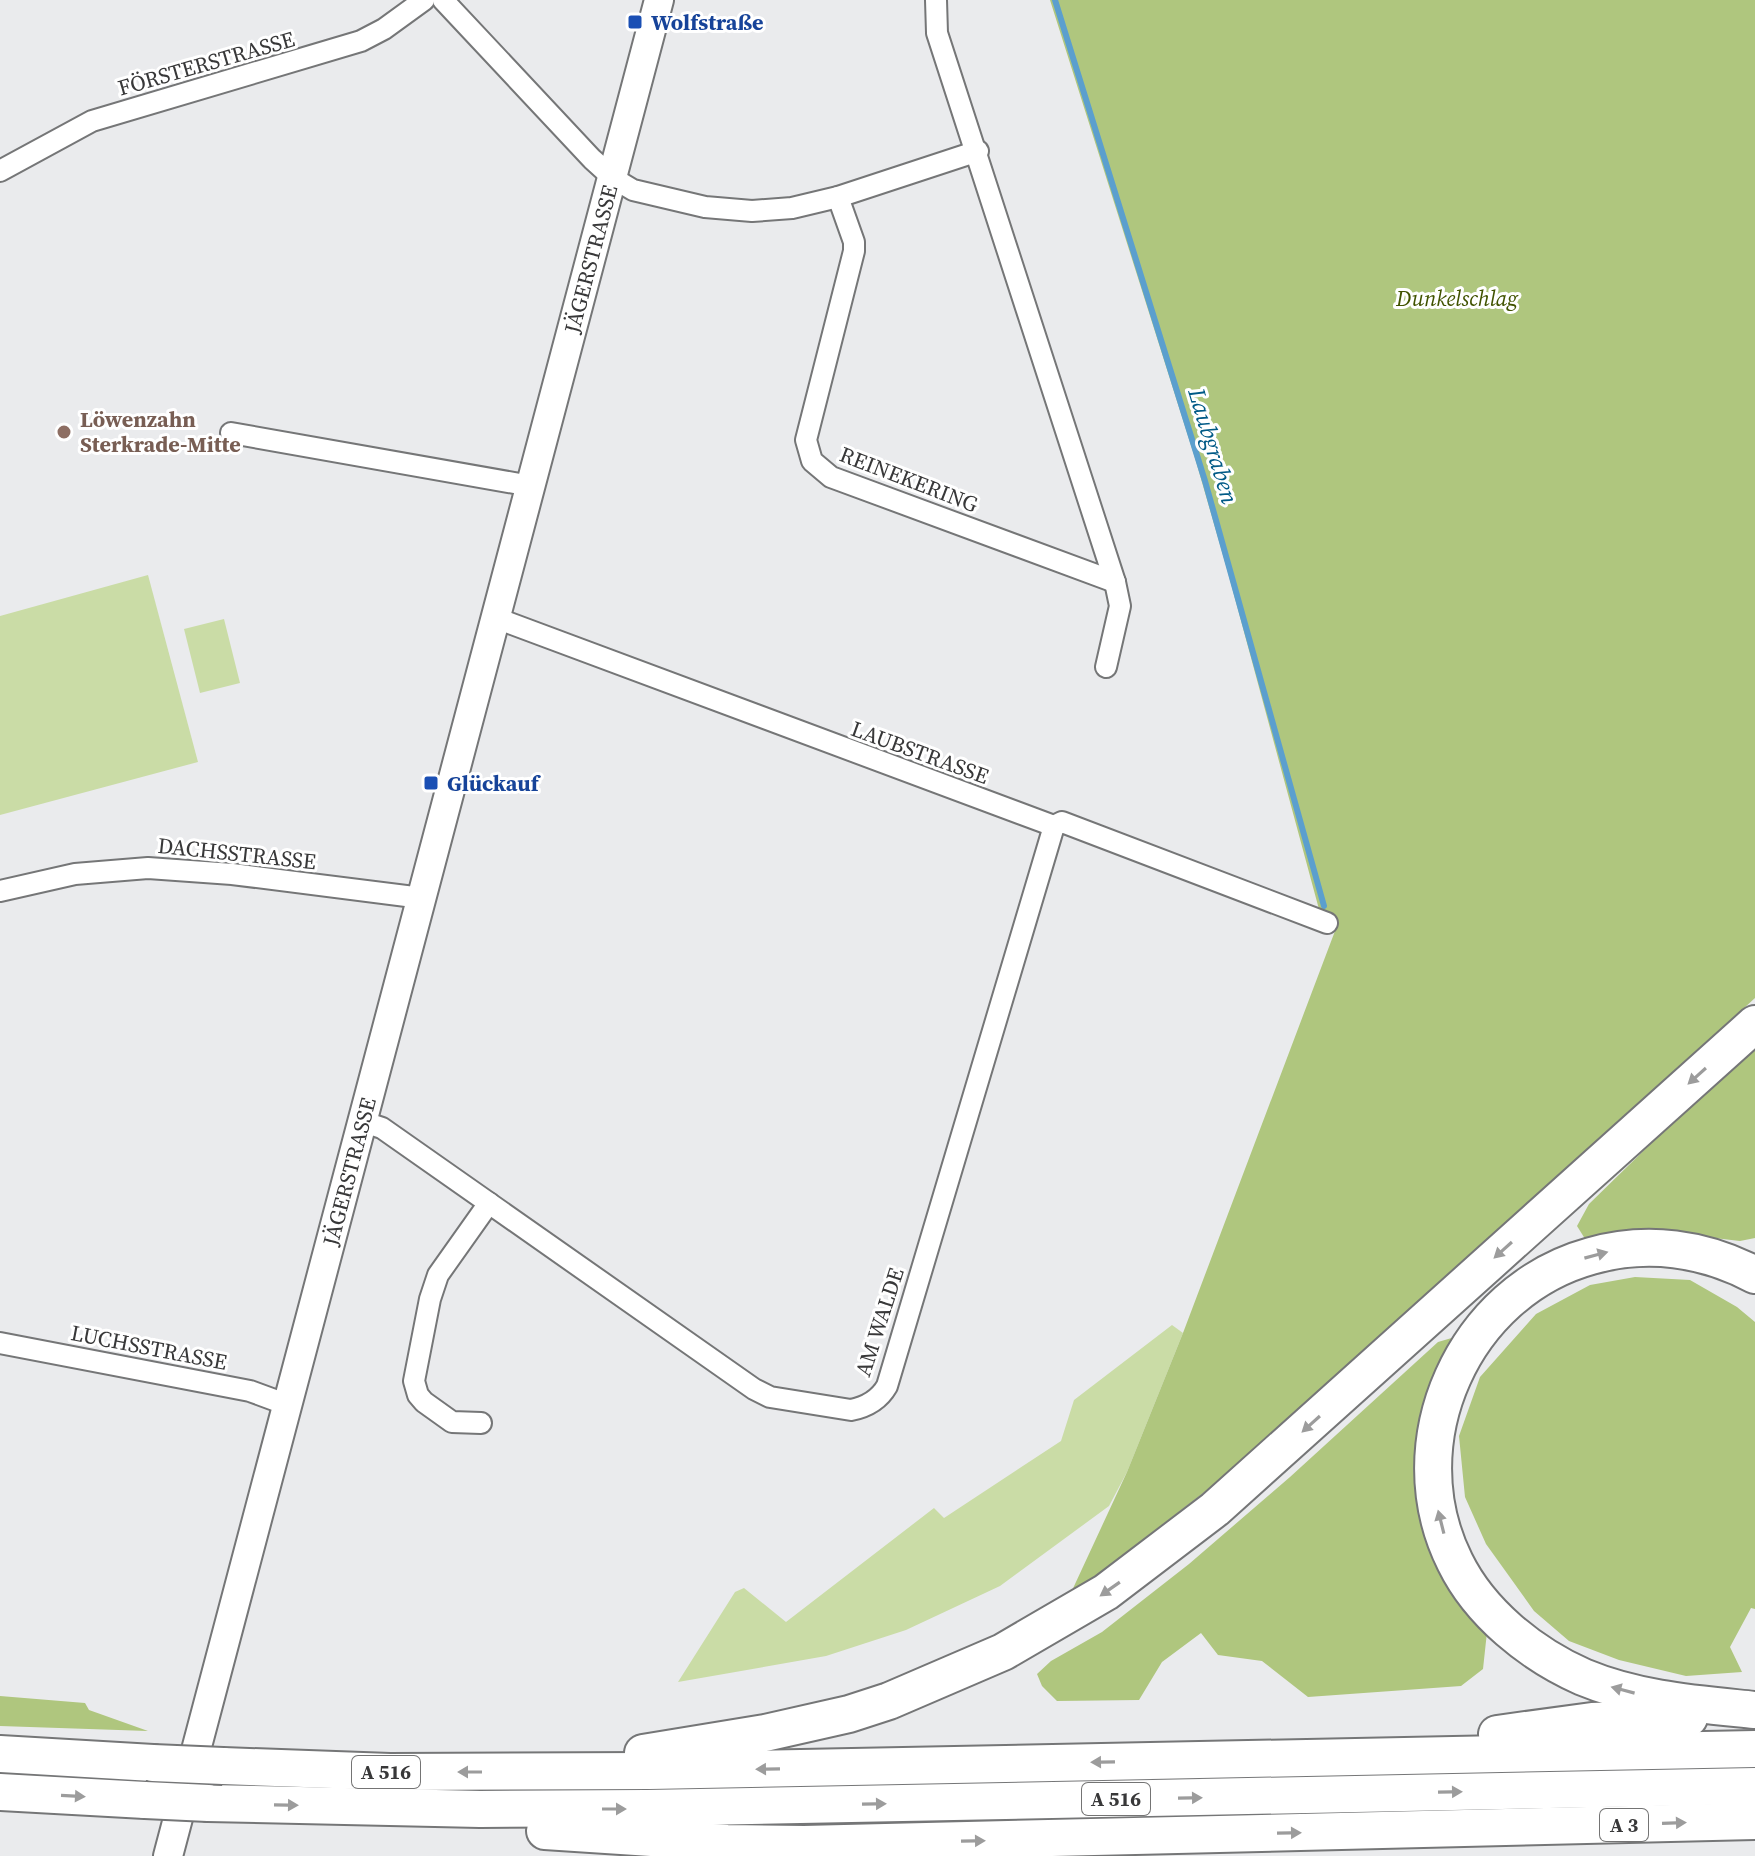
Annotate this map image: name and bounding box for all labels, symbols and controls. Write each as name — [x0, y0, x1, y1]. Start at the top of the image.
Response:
place label: Wolfstraße — [651, 7, 763, 37]
marker: Wolfstraße — [626, 13, 644, 31]
street label: FÖRSTERSTRASSE — [114, 23, 298, 103]
street label: JÄGERSTRASSE — [556, 181, 624, 337]
park label: Dunkelschlag — [1395, 283, 1519, 313]
water label: Laubgraben — [1180, 383, 1247, 508]
place label: Löwenzahn Sterkrade-Mitte — [80, 404, 241, 459]
marker: Löwenzahn Sterkrade-Mitte — [55, 423, 73, 441]
street label: REINEKERING — [835, 439, 983, 519]
street label: LAUBSTRASSE — [847, 713, 993, 791]
place label: Glückauf — [447, 768, 542, 798]
marker: Glückauf — [422, 774, 440, 792]
street label: DACHSSTRASSE — [156, 830, 318, 876]
one-way arrow — [1687, 1067, 1707, 1084]
street label: JÄGERSTRASSE — [315, 1094, 383, 1250]
one-way arrow — [1494, 1240, 1513, 1258]
one-way arrow — [1583, 1248, 1608, 1260]
street label: AM WALDE — [847, 1264, 911, 1380]
street label: LUCHSSTRASSE — [68, 1317, 230, 1377]
one-way arrow — [1301, 1415, 1320, 1433]
one-way arrow — [1434, 1509, 1446, 1534]
one-way arrow — [1099, 1581, 1120, 1596]
one-way arrow — [1610, 1683, 1634, 1696]
road number: A 516 — [352, 1756, 420, 1788]
one-way arrow — [1090, 1756, 1115, 1769]
one-way arrow — [755, 1763, 780, 1775]
one-way arrow — [457, 1766, 482, 1778]
road number: A 516 — [1082, 1783, 1150, 1815]
one-way arrow — [1438, 1786, 1463, 1799]
one-way arrow — [61, 1790, 86, 1803]
one-way arrow — [1178, 1791, 1203, 1804]
one-way arrow — [274, 1798, 299, 1811]
one-way arrow — [862, 1798, 887, 1810]
one-way arrow — [602, 1803, 627, 1815]
road number: A 3 — [1600, 1809, 1648, 1841]
one-way arrow — [1662, 1817, 1687, 1830]
one-way arrow — [1277, 1827, 1302, 1840]
one-way arrow — [961, 1834, 986, 1847]

